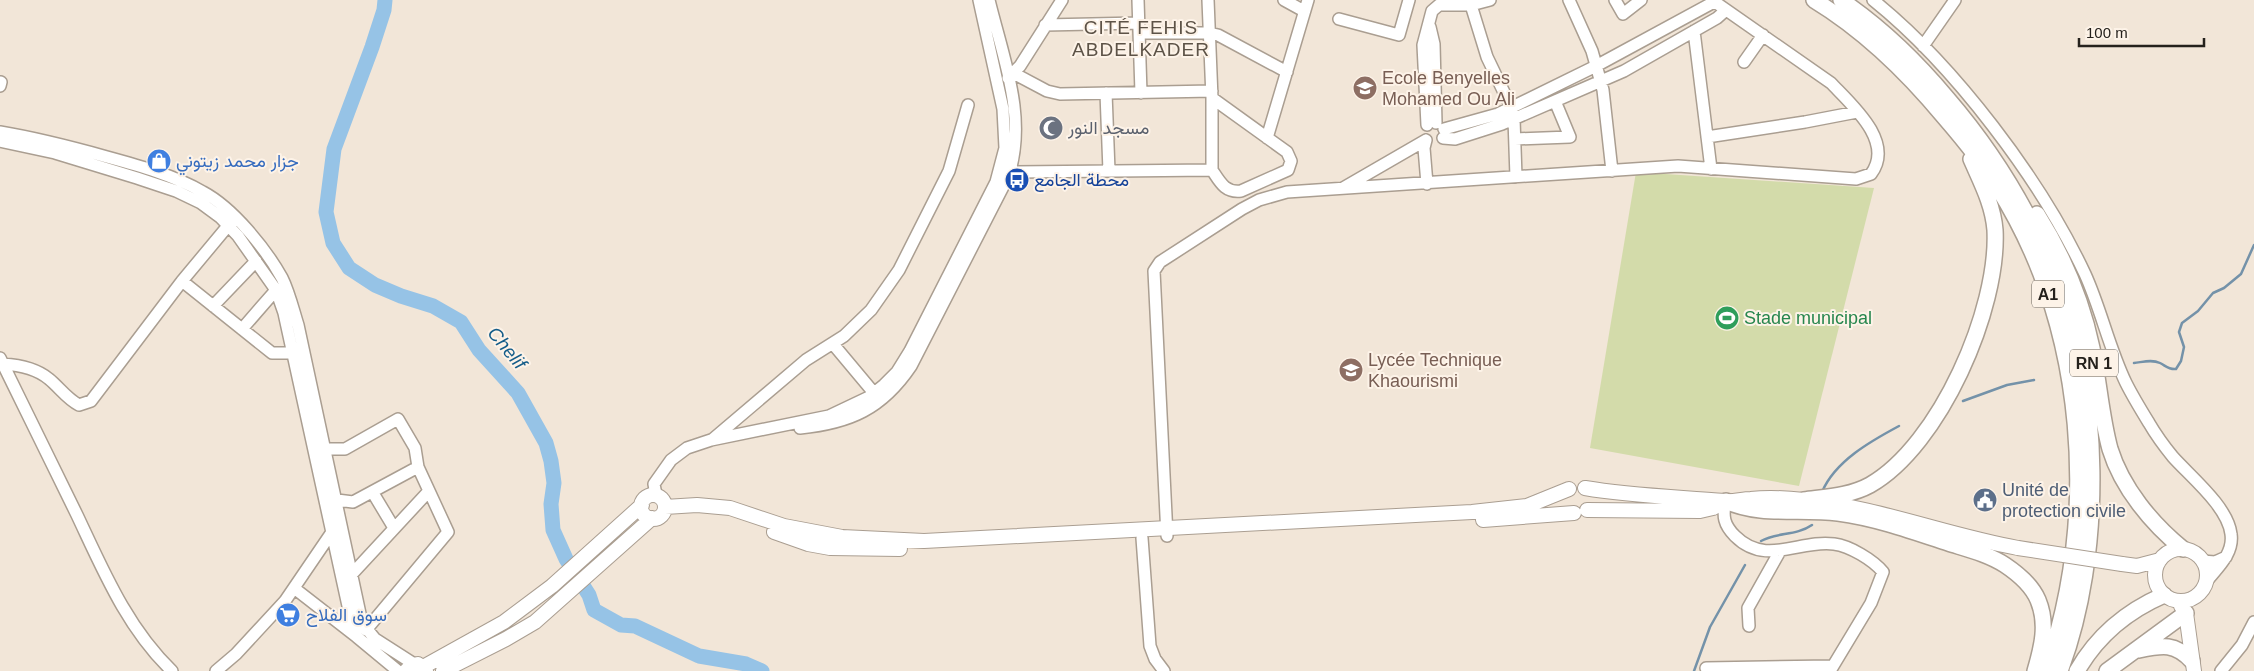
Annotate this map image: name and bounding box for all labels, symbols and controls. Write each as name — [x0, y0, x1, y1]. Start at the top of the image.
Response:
scale bar — [2079, 15, 2204, 47]
district label: CITÉ FEHIS ABDELKADER — [1072, 17, 1210, 60]
text: 100 m — [2086, 24, 2128, 41]
place label: Ecole Benyelles Mohamed Ou Ali — [1382, 68, 1515, 109]
school or university icon: Ecole Benyelles Mohamed Ou Ali — [1352, 75, 1378, 101]
mosque icon: مسجد النور — [1038, 115, 1064, 141]
place label: مسجد النور — [1067, 118, 1149, 139]
shop icon: جزار محمد زيتوني — [146, 148, 172, 174]
place label: جزار محمد زيتوني — [176, 151, 299, 176]
bus stop icon: محطة الجامع — [1004, 167, 1030, 193]
place label: محطة الجامع — [1034, 170, 1129, 192]
road number: A1 — [2032, 280, 2064, 308]
sports icon: Stade municipal — [1714, 305, 1740, 331]
place label: Stade municipal — [1744, 308, 1872, 328]
water label: Chelif — [483, 323, 532, 375]
road number: RN 1 — [2070, 349, 2118, 376]
place label: Lycée Technique Khaourismi — [1368, 350, 1502, 391]
school or university icon: Lycée Technique Khaourismi — [1338, 357, 1364, 383]
place label: Unité de protection civile — [2002, 480, 2126, 521]
public building icon: Unité de protection civile — [1972, 487, 1998, 513]
supermarket icon: سوق الفلاح — [275, 602, 301, 628]
place label: سوق الفلاح — [306, 605, 387, 627]

